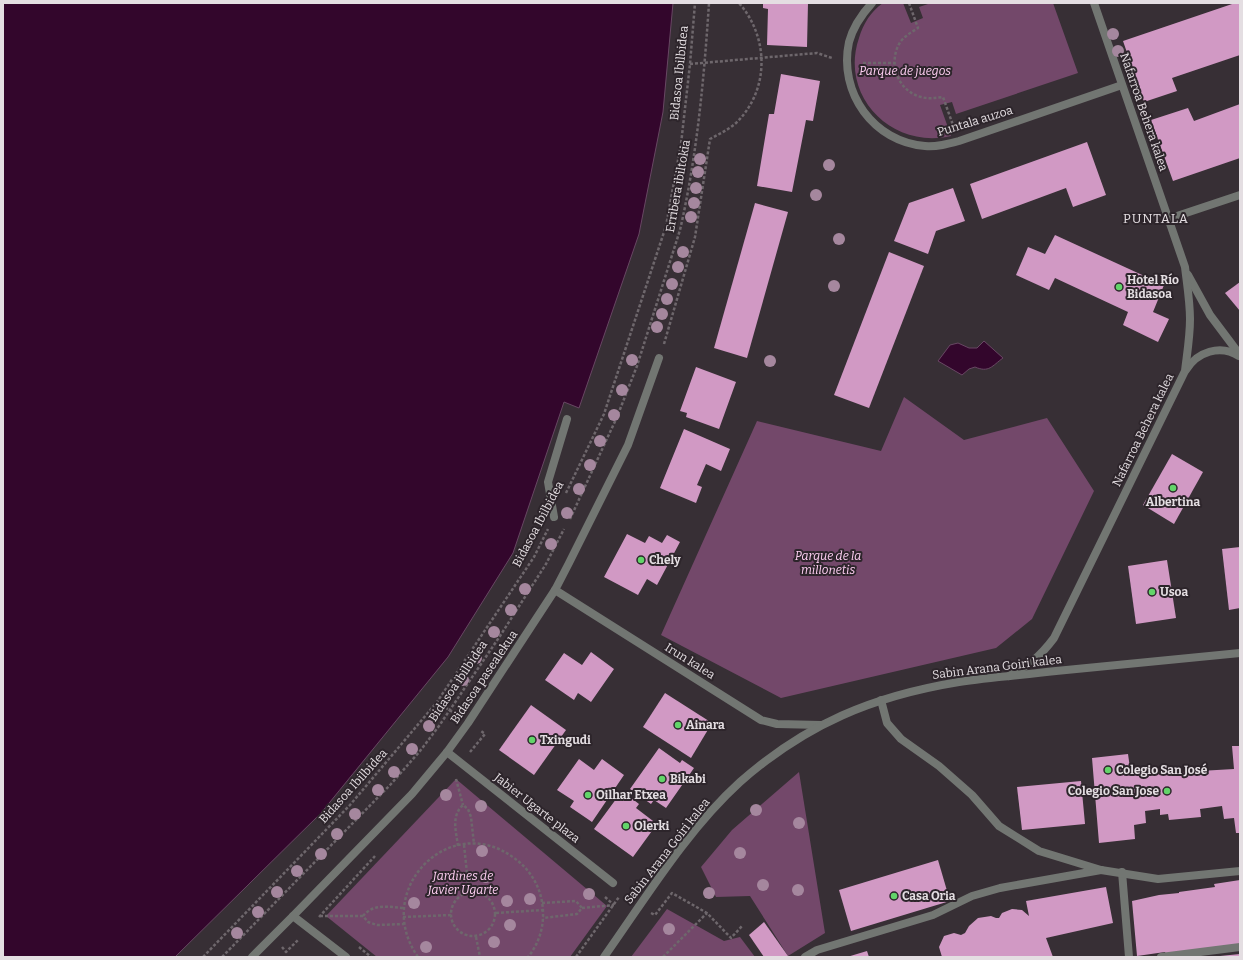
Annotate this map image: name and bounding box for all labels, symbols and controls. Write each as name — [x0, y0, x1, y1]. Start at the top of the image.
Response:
street label: Bidasoa Ibilbidea — [667, 25, 691, 121]
street label: Nafarroa Behera kalea — [1117, 51, 1171, 173]
park label: Parque de juegos — [859, 64, 951, 78]
street label: Puntala auzoa — [936, 103, 1015, 139]
street label: Erribera ibiltokia — [663, 138, 693, 233]
district label: PUNTALA — [1123, 211, 1189, 226]
place label: Hotel Río Bidasoa — [1127, 273, 1179, 301]
marker: Hotel Río Bidasoa — [1114, 282, 1124, 292]
street label: Nafarroa Behera kalea — [1109, 371, 1177, 489]
street label: Bidasoa Ibilbidea — [509, 478, 567, 569]
marker: Albertina — [1168, 483, 1178, 493]
place label: Albertina — [1146, 495, 1201, 509]
park label: Parque de la millonetis — [795, 549, 861, 577]
place label: Chely — [649, 553, 681, 567]
marker: Chely — [636, 555, 646, 565]
place label: Usoa — [1160, 585, 1189, 599]
marker: Usoa — [1147, 587, 1157, 597]
street label: Bidasoa pasealekua — [448, 627, 521, 726]
street label: Bidasoa ibilbidea — [426, 638, 490, 724]
street label: Irun kalea — [662, 640, 718, 682]
street label: Sabin Arana Goiri kalea — [931, 652, 1063, 682]
place label: Ainara — [686, 718, 725, 732]
marker: Ainara — [673, 720, 683, 730]
place label: Txingudi — [540, 733, 591, 747]
marker: Txingudi — [527, 735, 537, 745]
street label: Bidasoa Ibilbidea — [316, 746, 390, 826]
place label: Colegio San José — [1116, 763, 1208, 777]
marker: Colegio San José — [1103, 765, 1113, 775]
street label: Jabier Ugarte plaza — [491, 770, 583, 846]
place label: Bikabi — [670, 772, 706, 786]
marker: Bikabi — [657, 774, 667, 784]
place label: Colegio San Jose — [1068, 784, 1159, 798]
marker: Colegio San Jose — [1162, 786, 1172, 796]
place label: Oilhar Etxea — [596, 788, 666, 802]
marker: Oilhar Etxea — [583, 790, 593, 800]
street label: Sabin Arana Goiri kalea — [621, 795, 713, 907]
place label: Olerki — [634, 819, 669, 833]
marker: Olerki — [621, 821, 631, 831]
park label: Jardines de Javier Ugarte — [427, 869, 498, 897]
place label: Casa Oria — [902, 889, 956, 903]
marker: Casa Oria — [889, 891, 899, 901]

